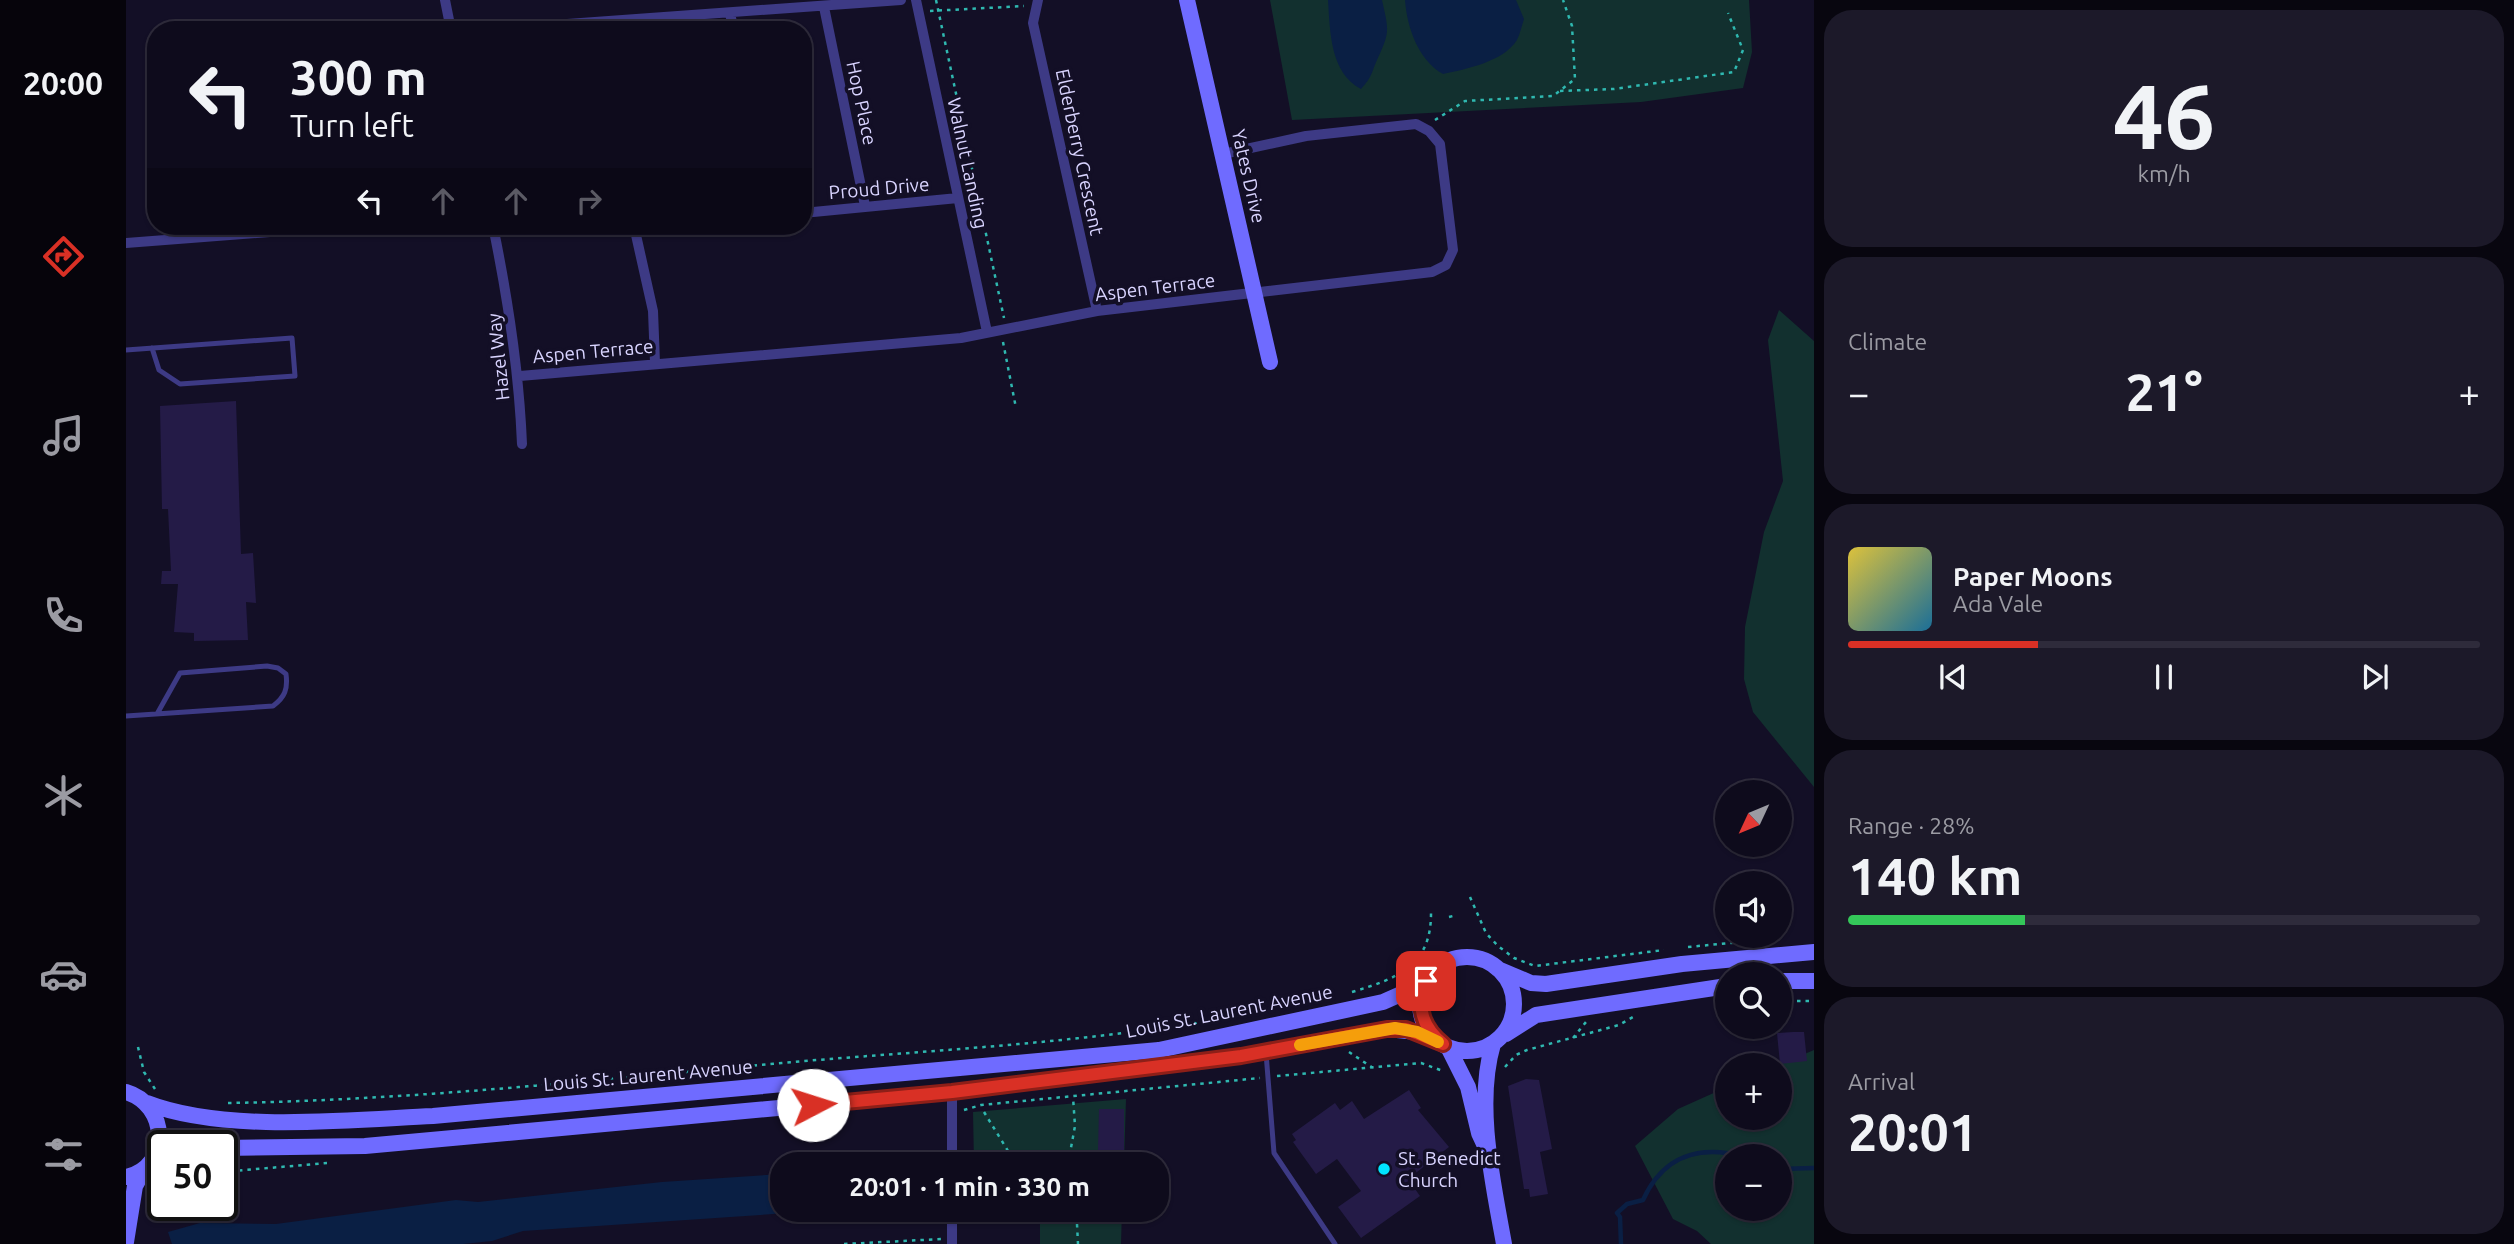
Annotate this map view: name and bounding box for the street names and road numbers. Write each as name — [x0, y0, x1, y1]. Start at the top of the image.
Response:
street label: Hop Place — [842, 59, 882, 147]
street label: Elderberry Crescent — [1052, 67, 1108, 238]
street label: Walnut Landing — [943, 96, 993, 230]
street label: Yates Drive — [1228, 127, 1270, 225]
street label: Proud Drive — [828, 173, 930, 203]
street label: Aspen Terrace — [1094, 269, 1216, 305]
street label: Hazel Way — [482, 312, 514, 402]
street label: Aspen Terrace — [532, 335, 654, 367]
street label: Louis St. Laurent Avenue — [1124, 980, 1334, 1042]
street label: Louis St. Laurent Avenue — [542, 1055, 754, 1095]

